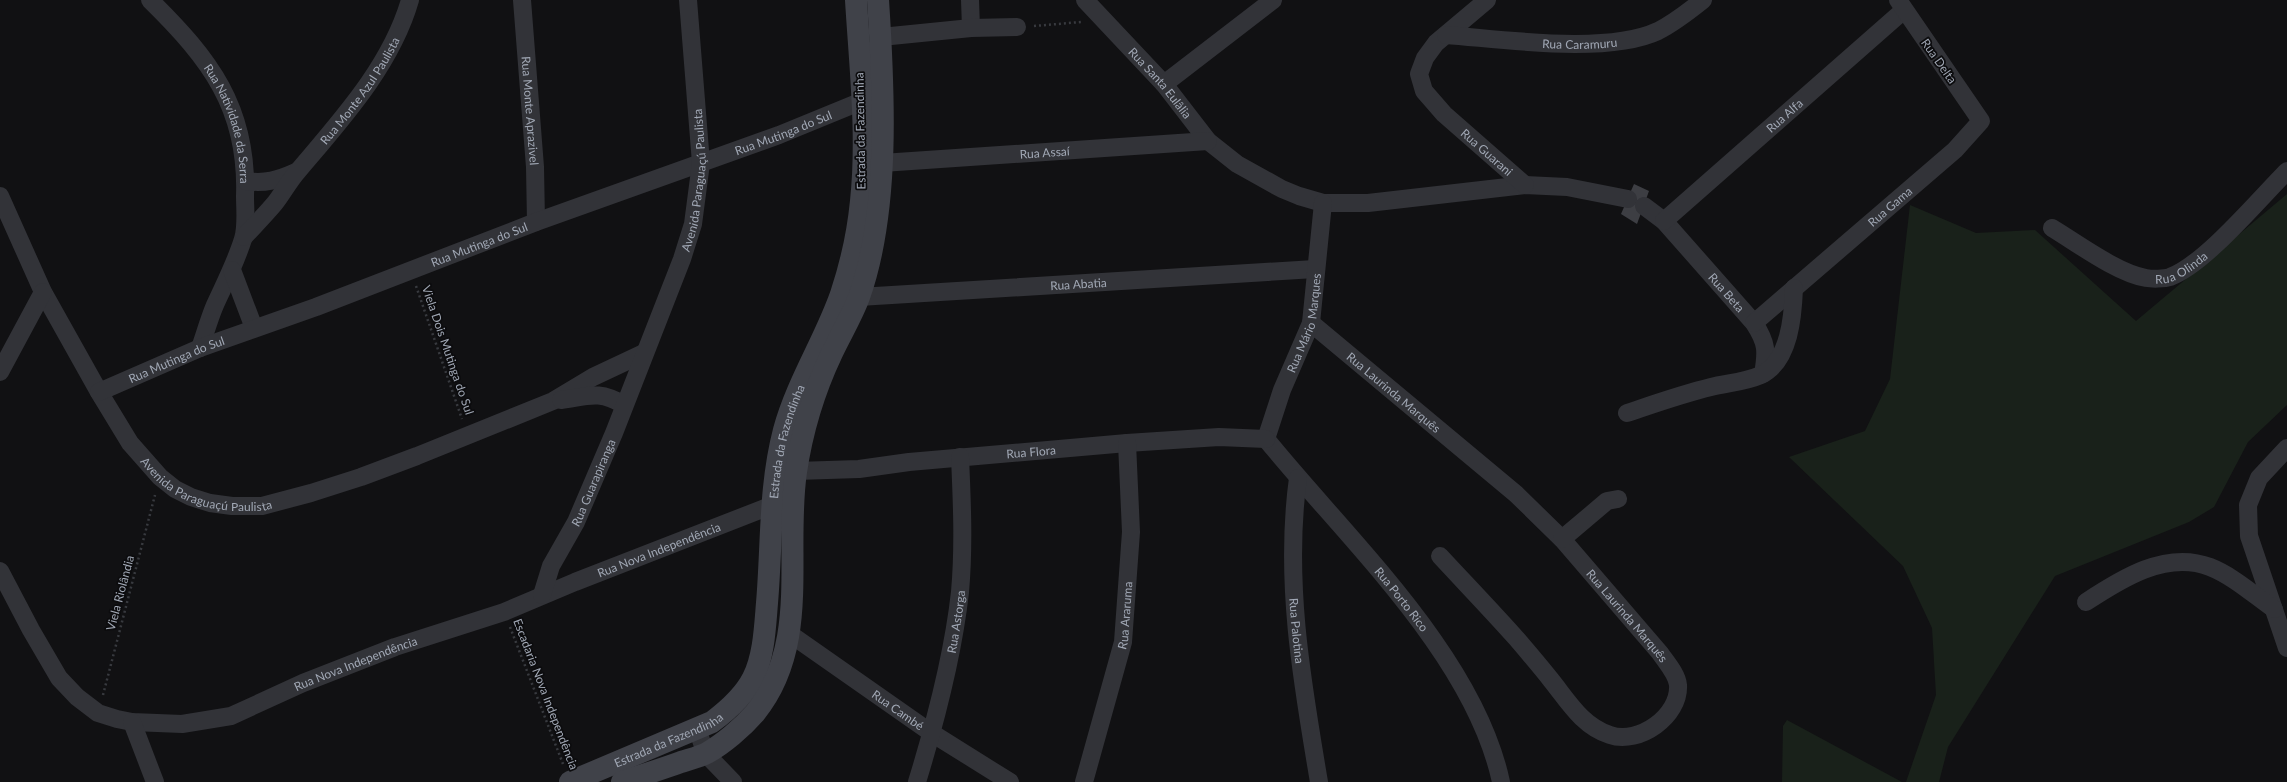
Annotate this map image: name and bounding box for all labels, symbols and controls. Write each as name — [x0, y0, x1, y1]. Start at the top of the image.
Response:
street label: Rua Monte Azul Paulista — [317, 34, 402, 147]
street label: Rua Caramuru — [1542, 34, 1618, 51]
street label: Rua Delta — [1918, 36, 1960, 86]
street label: Rua Santa Eulâlia — [1126, 44, 1195, 121]
street label: Rua Monte Aprazivel — [519, 56, 542, 166]
street label: Rua Natividade da Serra — [201, 61, 253, 184]
street label: Estrada da Fazendinha — [851, 72, 869, 190]
street label: Rua Alfa — [1763, 95, 1806, 135]
street label: Rua Mutinga do Sul — [733, 107, 834, 158]
street label: Avenida Paraguaçú Paulista — [677, 108, 709, 253]
street label: Rua Guarani — [1458, 125, 1516, 179]
street label: Rua Assaí — [1019, 143, 1071, 161]
street label: Rua Gama — [1864, 183, 1915, 229]
street label: Rua Mutinga do Sul — [428, 218, 530, 270]
street label: Rua Olinda — [2155, 248, 2210, 286]
street label: Rua Beta — [1706, 270, 1748, 315]
street label: Rua Mário Marques — [1283, 272, 1323, 375]
street label: Rua Abatia — [1050, 274, 1107, 293]
street label: Viela Dois Mutinga do Sul — [419, 283, 477, 417]
street label: Rua Mutinga do Sul — [126, 333, 226, 386]
street label: Rua Laurinda Marquês — [1344, 349, 1444, 436]
street label: Estrada da Fazendinha — [766, 382, 807, 499]
street label: Rua Guarapiranga — [568, 436, 618, 529]
street label: Rua Flora — [1006, 442, 1056, 461]
street label: Avenida Paraguaçú Paulista — [138, 453, 274, 514]
street label: Rua Nova Independência — [595, 519, 722, 580]
street label: Viela Riolândia — [103, 554, 137, 632]
street label: Rua Porto Rico — [1372, 564, 1432, 634]
street label: Rua Laurinda Marquês — [1584, 566, 1671, 665]
street label: Rua Araruma — [1114, 581, 1135, 651]
street label: Rua Astorga — [943, 589, 968, 654]
street label: Rua Palotina — [1287, 597, 1308, 664]
street label: Escadaria Nova Independência — [510, 616, 582, 772]
street label: Rua Nova Independência — [291, 633, 419, 694]
street label: Rua Cambé — [869, 686, 927, 733]
street label: Estrada da Fazendinha — [612, 709, 726, 770]

